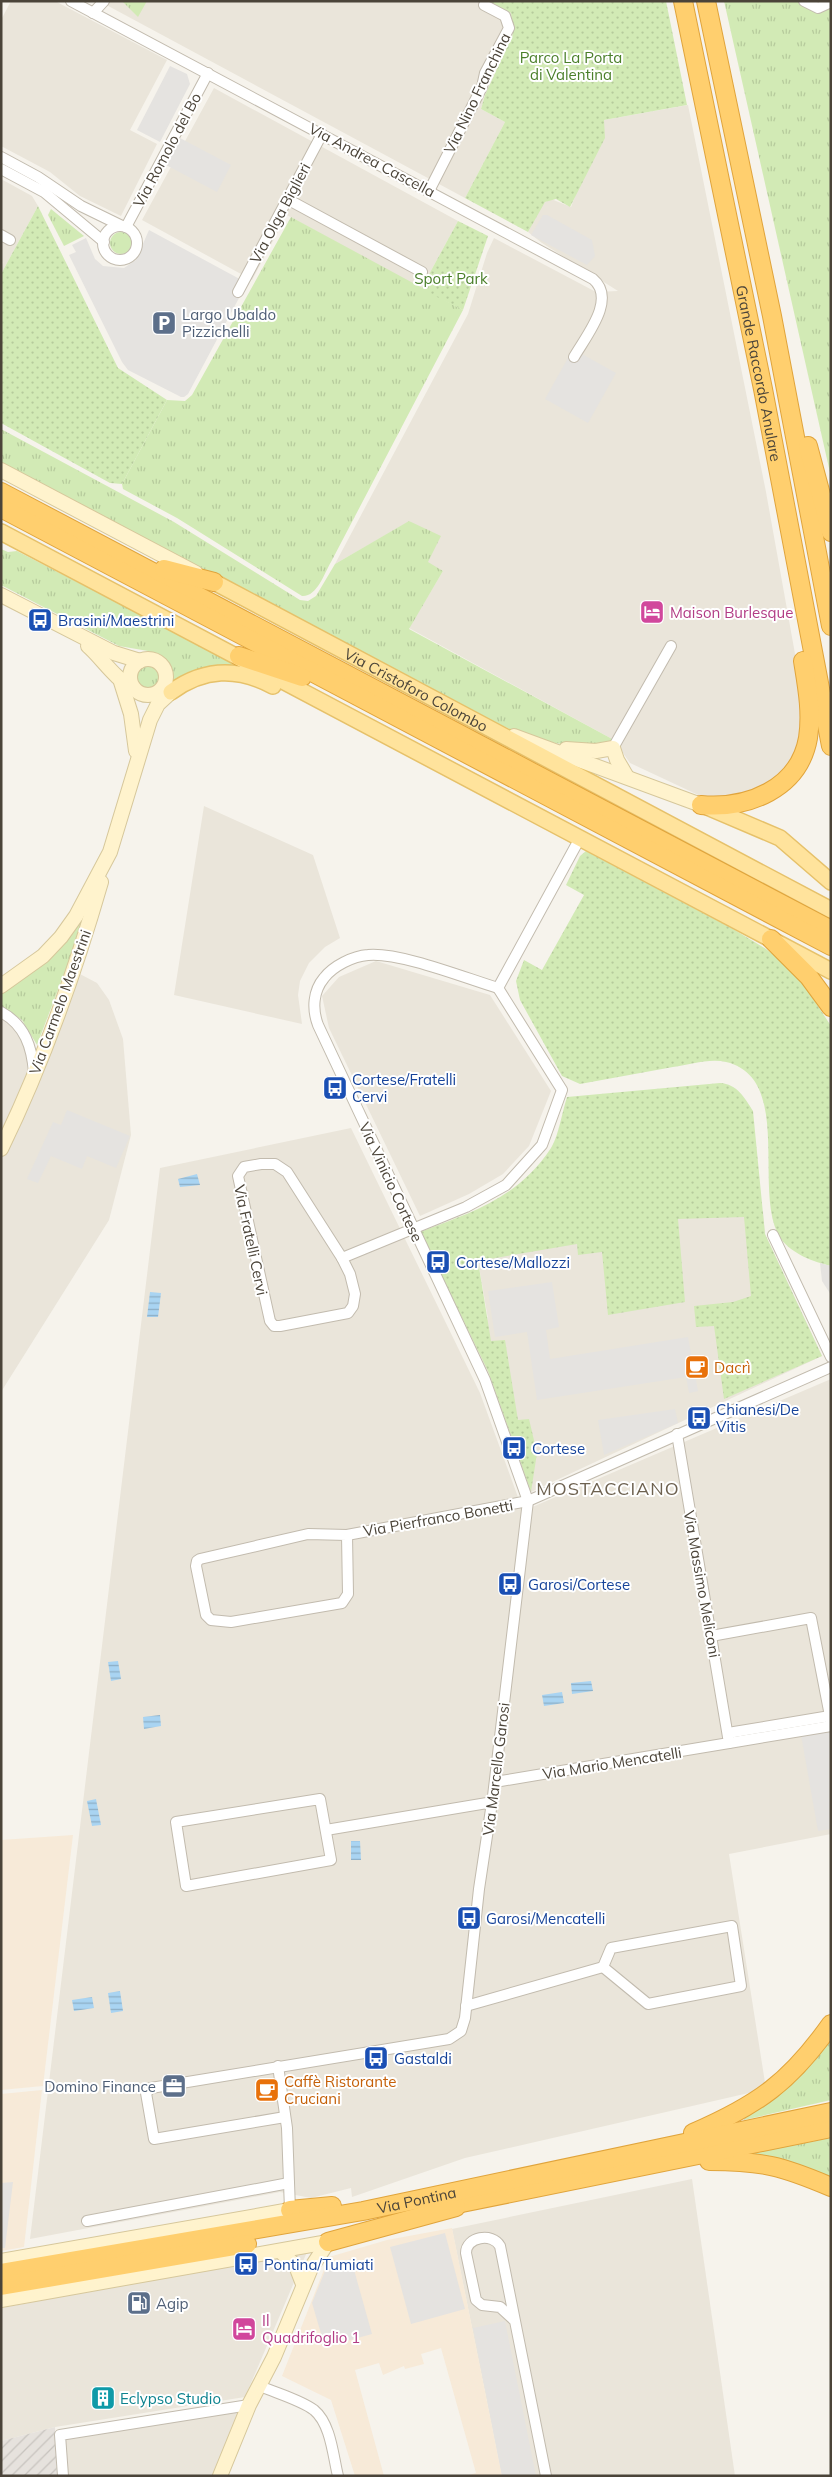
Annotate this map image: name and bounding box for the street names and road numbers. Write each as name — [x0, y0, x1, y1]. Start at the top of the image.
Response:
street label: Via Nino Franchina — [440, 30, 514, 156]
street label: Via Romolo del Bo — [129, 90, 205, 210]
street label: Via Andrea Cascella — [306, 119, 438, 201]
street label: Via Olga Biglieri — [246, 159, 314, 267]
street label: Grande Raccordo Anulare — [732, 283, 786, 463]
street label: Via Cristoforo Colombo — [341, 644, 491, 735]
street label: Via Carmelo Maestrini — [25, 927, 95, 1077]
street label: Via Vinicio Cortese — [355, 1119, 427, 1245]
street label: Via Fratelli Cervi — [230, 1183, 272, 1297]
street label: Via Pierfranco Bonetti — [362, 1495, 514, 1541]
street label: Via Massimo Meliconi — [680, 1509, 724, 1659]
street label: Via Marcello Garosi — [478, 1701, 514, 1837]
street label: Via Mario Mencatelli — [541, 1743, 683, 1783]
street label: Via Pontina — [375, 2182, 458, 2217]

